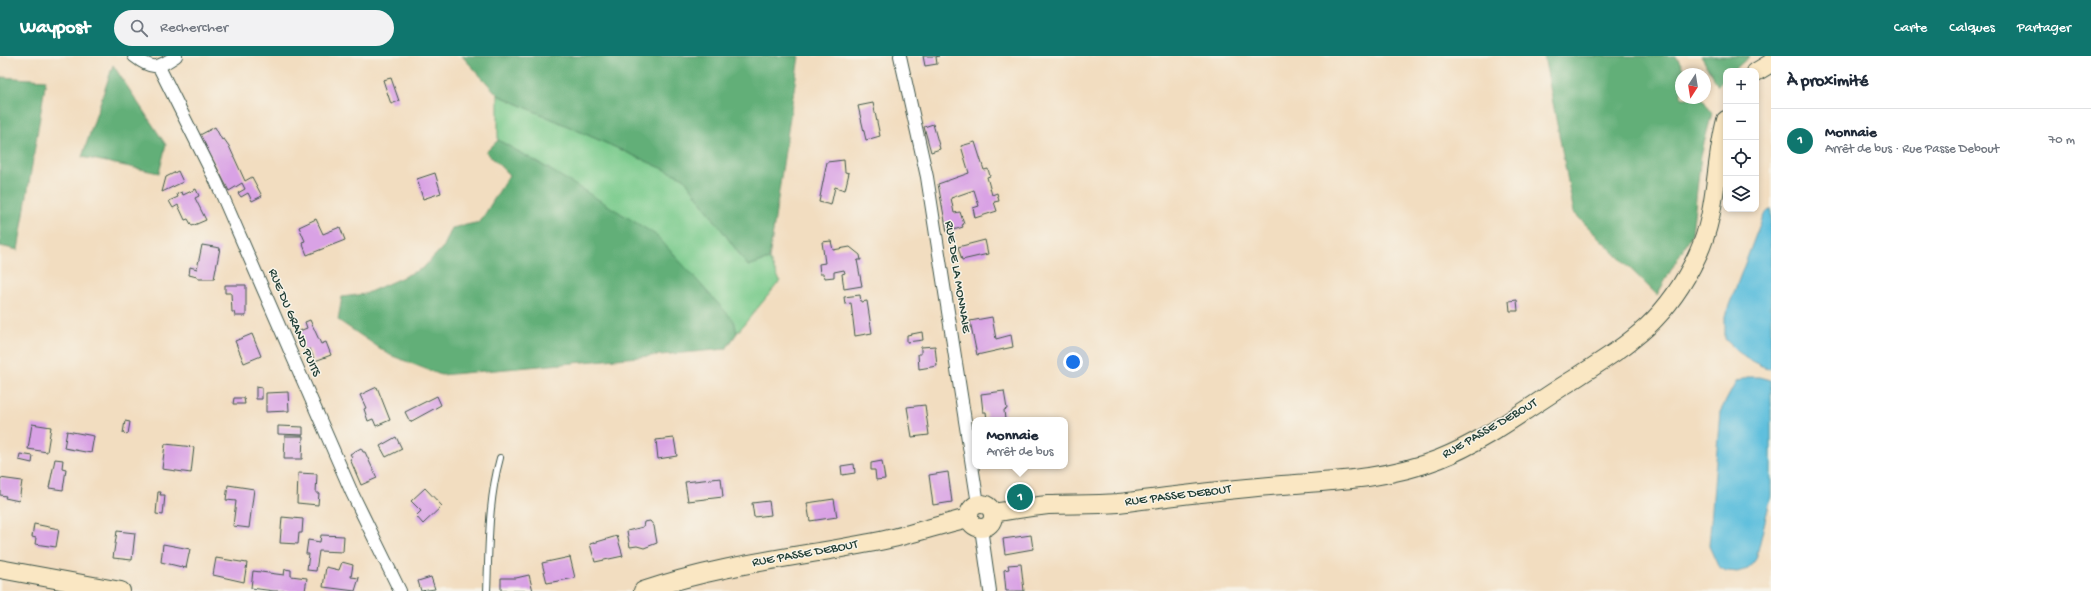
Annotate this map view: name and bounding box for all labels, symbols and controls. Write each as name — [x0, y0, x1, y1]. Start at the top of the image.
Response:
search box — [114, 10, 394, 46]
text: Waypost — [20, 17, 90, 40]
icon: search — [128, 17, 150, 39]
text: Rechercher — [160, 19, 228, 37]
text: Carte — [1894, 20, 1927, 37]
text: Calques — [1949, 20, 1995, 37]
text: Partager — [2017, 20, 2071, 37]
north arrow — [1675, 68, 1711, 104]
map controls — [1723, 68, 1759, 212]
button: + — [1723, 68, 1759, 104]
text: À proximité — [1787, 72, 1868, 92]
button: − — [1723, 104, 1759, 140]
text: Monnaie — [1825, 124, 1877, 142]
text: 1 — [1797, 133, 1803, 148]
text: 70 m — [2049, 133, 2075, 148]
button: locate — [1723, 140, 1759, 176]
text: Arrêt de bus · Rue Passe Debout — [1825, 142, 1999, 157]
button: layers — [1723, 176, 1759, 212]
street label: RUE DE LA MONNAIE — [941, 220, 973, 335]
street label: RUE DU GRAND PUITS — [264, 267, 324, 380]
your location — [1063, 352, 1083, 372]
street label: RUE PASSE DEBOUT — [1440, 395, 1541, 462]
popup — [972, 417, 1068, 469]
text: Monnaie — [986, 427, 1038, 445]
text: Arrêt de bus — [986, 445, 1054, 460]
pin: 1 — [1007, 482, 1033, 512]
street label: RUE PASSE DEBOUT — [1124, 482, 1233, 510]
street label: RUE PASSE DEBOUT — [751, 537, 860, 571]

